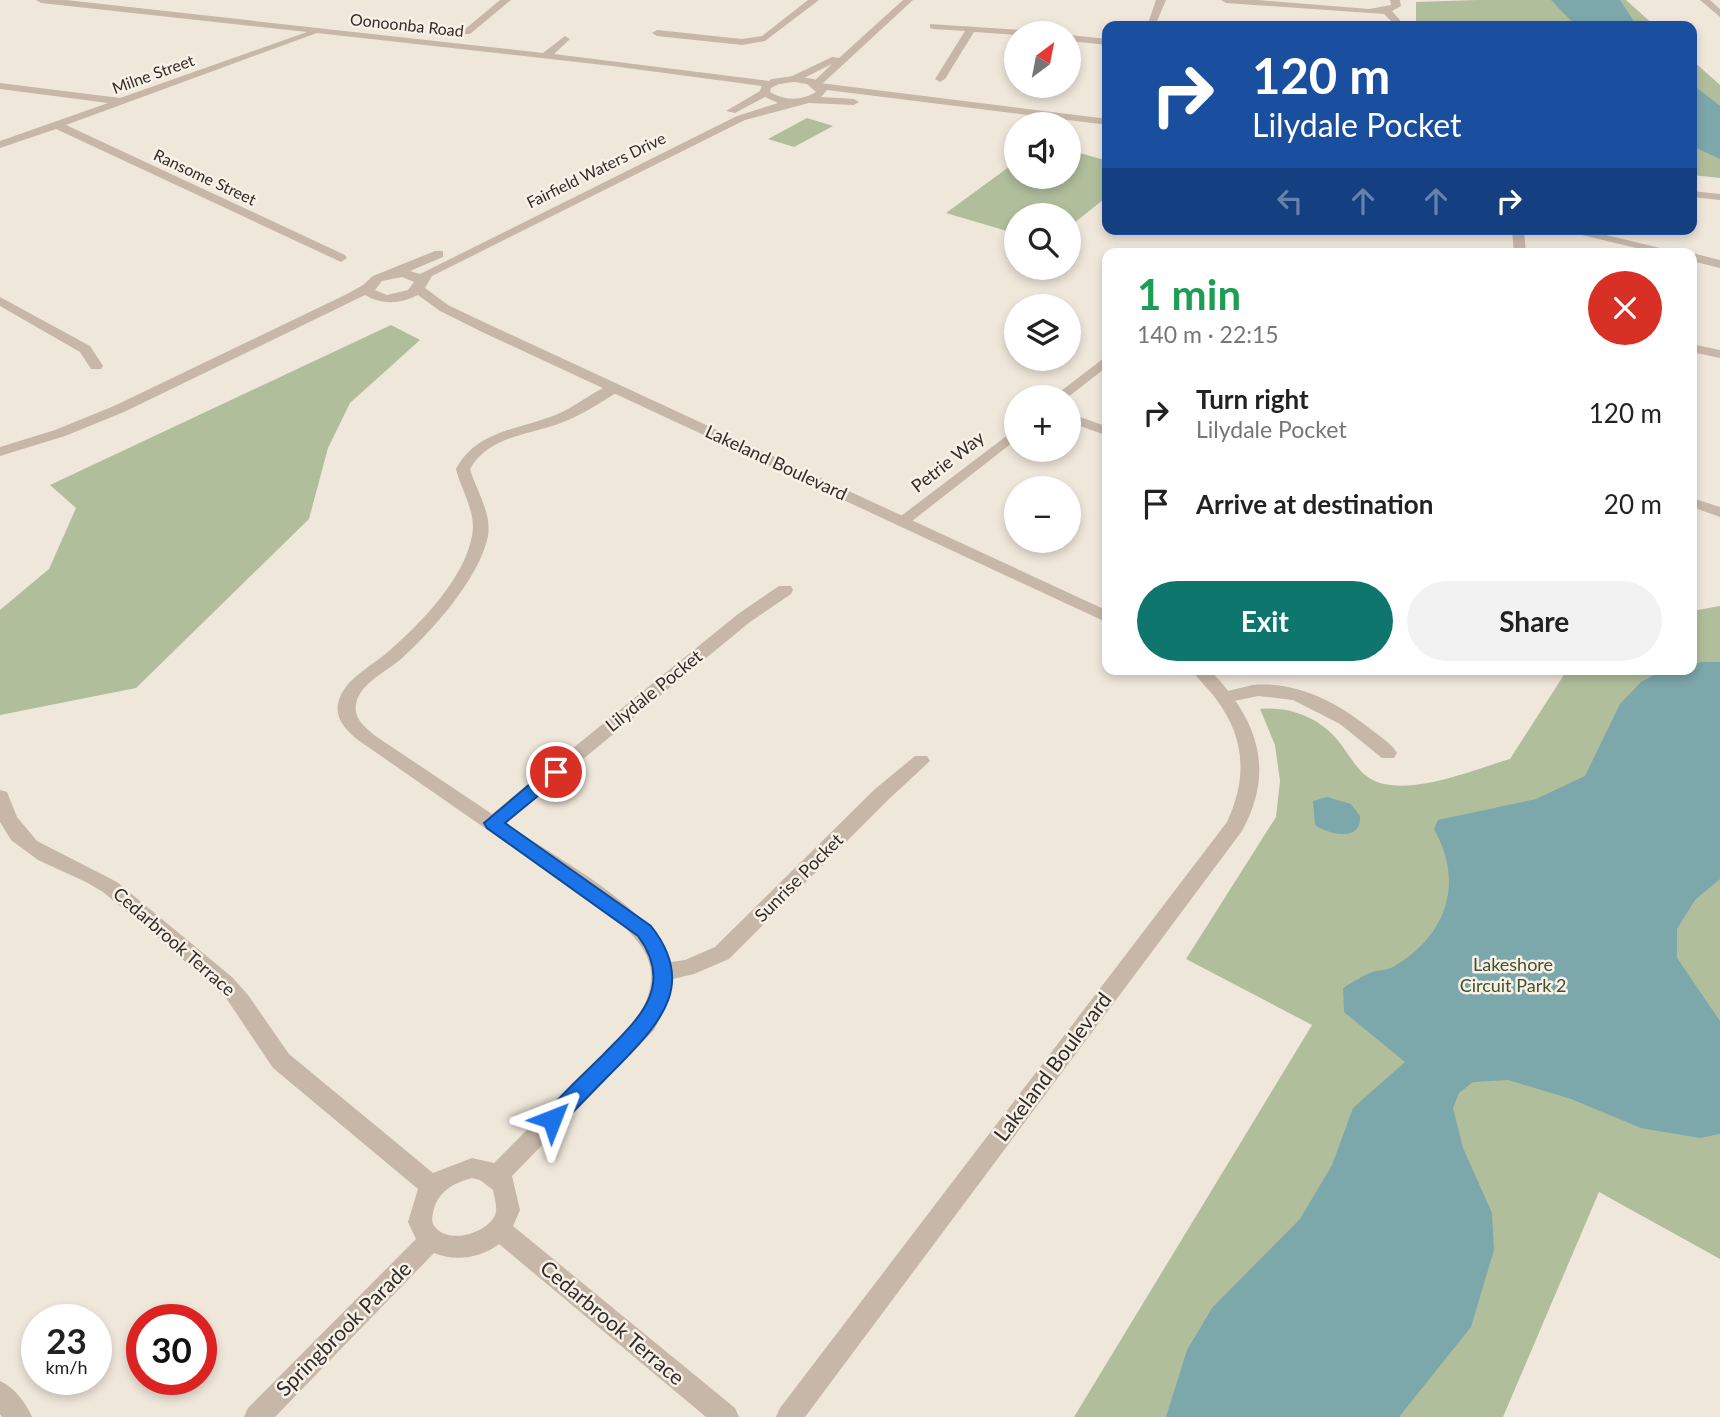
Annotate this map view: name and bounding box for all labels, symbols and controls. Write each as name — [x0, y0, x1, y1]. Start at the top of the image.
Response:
street label: Oonoonba Road — [349, 9, 465, 40]
north arrow — [1004, 21, 1082, 98]
map controls — [1004, 21, 1081, 553]
text: 120 m — [1252, 46, 1390, 104]
icon: right — [1137, 49, 1228, 140]
street label: Milne Street — [109, 50, 197, 97]
text: Lilydale Pocket — [1252, 105, 1462, 144]
button: sound — [1004, 112, 1081, 189]
street label: Fairfield Waters Drive — [523, 128, 668, 211]
street label: Ransome Street — [151, 145, 260, 209]
icon: left — [1271, 182, 1309, 220]
icon: ahead — [1344, 182, 1382, 220]
icon: ahead — [1417, 182, 1455, 220]
icon: right — [1490, 182, 1528, 220]
button: search — [1004, 203, 1081, 280]
text: 1 min — [1137, 269, 1241, 319]
button: close — [1588, 271, 1662, 345]
button: layers — [1004, 294, 1081, 371]
text: 140 m · 22:15 — [1137, 320, 1279, 348]
text: Turn right — [1196, 383, 1309, 415]
button: + — [1004, 385, 1081, 462]
icon: right — [1137, 394, 1175, 432]
text: 120 m — [1589, 397, 1662, 429]
text: Lilydale Pocket — [1196, 415, 1347, 443]
street label: Lakeland Boulevard — [702, 420, 851, 505]
street label: Petrie Way — [906, 425, 989, 497]
button: − — [1004, 476, 1081, 553]
icon: arrive — [1137, 485, 1175, 523]
text: Arrive at destination — [1196, 488, 1433, 520]
text: 20 m — [1604, 488, 1662, 520]
button: Exit — [1137, 581, 1393, 661]
button: Share — [1407, 581, 1662, 661]
street label: Lilydale Pocket — [601, 644, 707, 736]
pin — [526, 742, 586, 802]
icon: arrive — [537, 753, 575, 791]
street label: Sunrise Pocket — [749, 828, 848, 926]
street label: Cedarbrook Terrace — [109, 882, 240, 1000]
park label: Lakeshore Circuit Park 2 — [1460, 953, 1566, 996]
street label: Lakeland Boulevard — [988, 987, 1116, 1145]
position arrow — [515, 1082, 589, 1156]
street label: Cedarbrook Terrace — [536, 1254, 690, 1389]
street label: Springbrook Parade — [270, 1255, 416, 1401]
speed limit sign: 30 — [126, 1304, 217, 1395]
text: 23 — [46, 1319, 87, 1361]
text: km/h — [45, 1356, 88, 1378]

